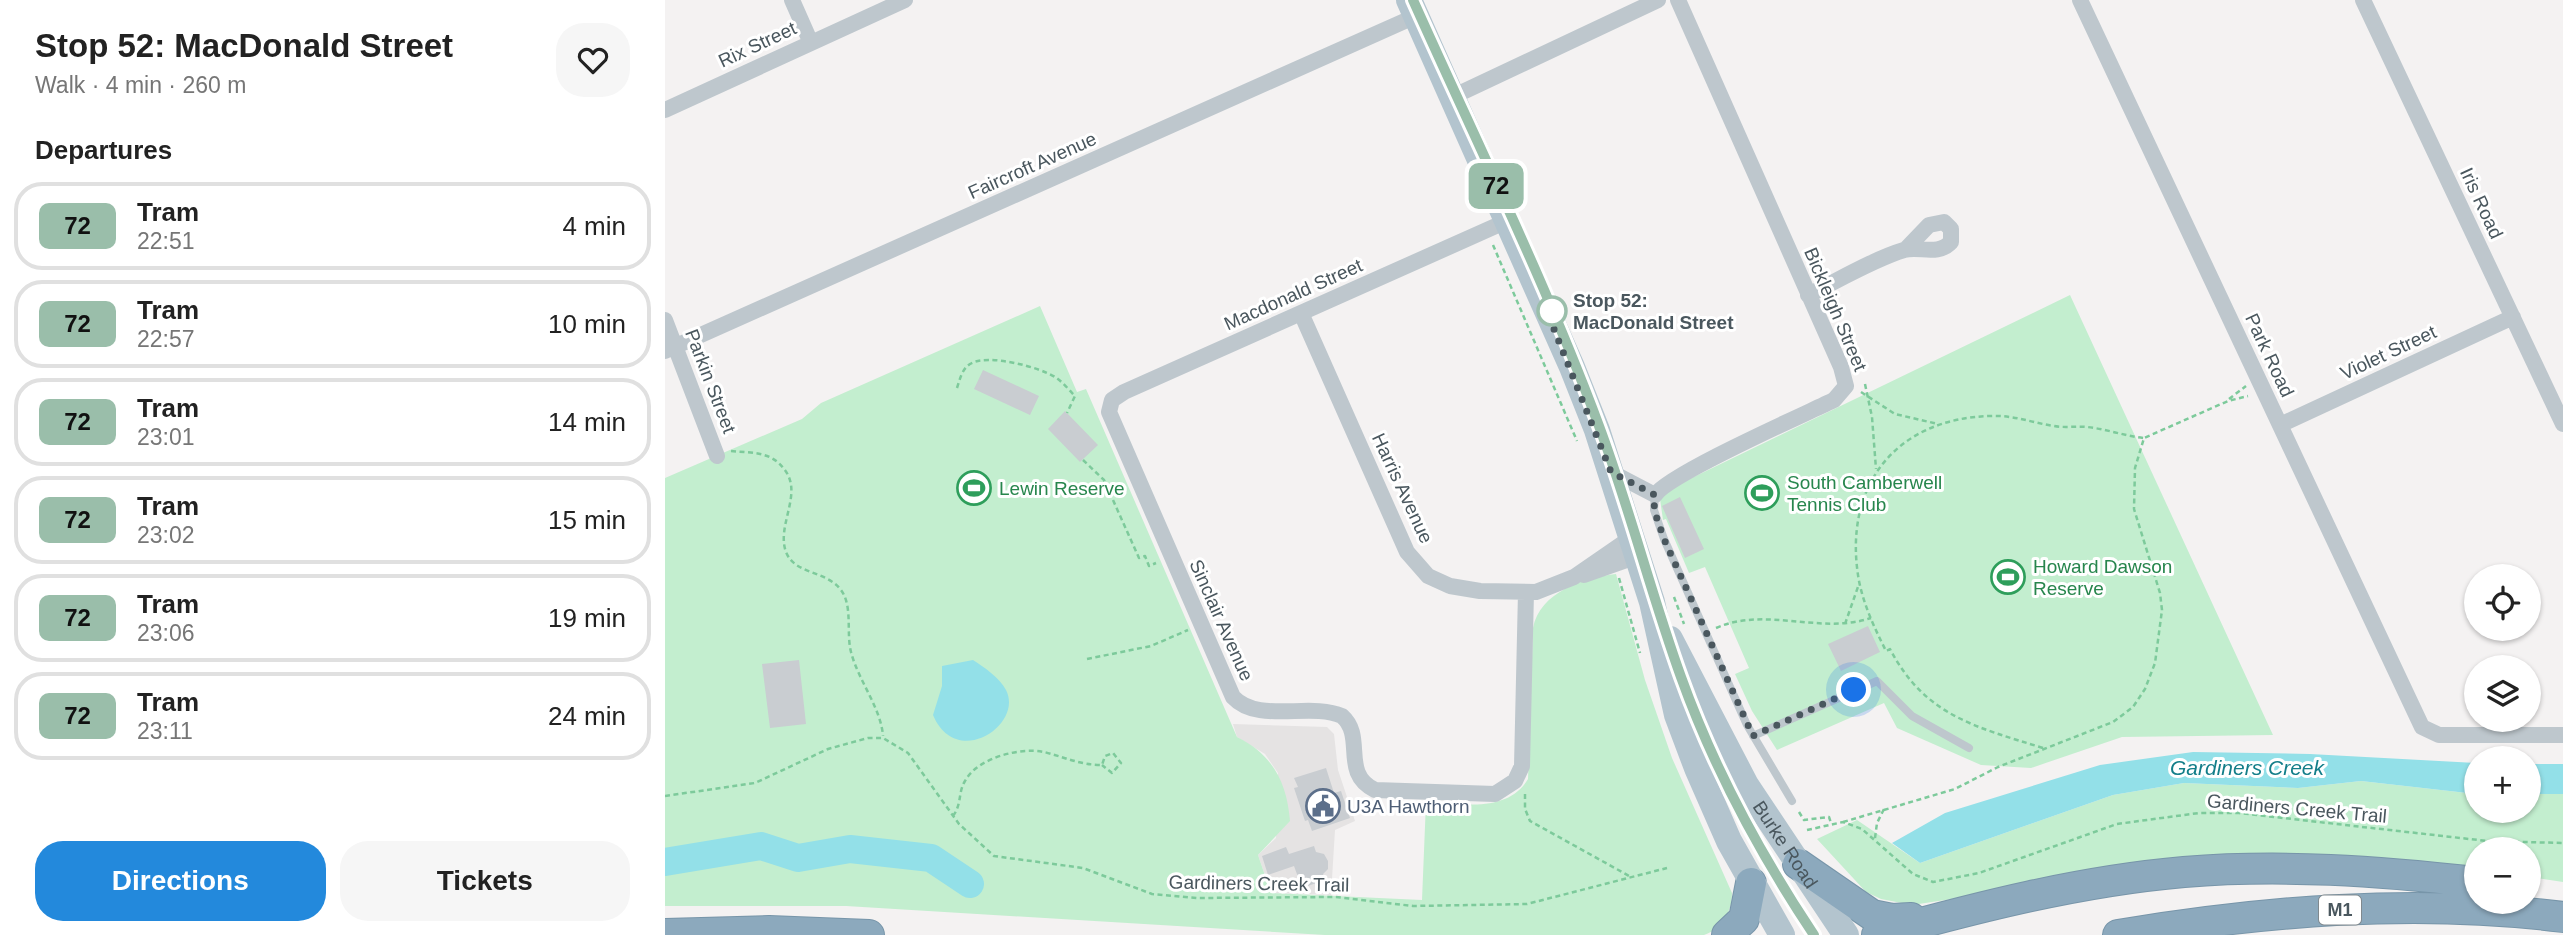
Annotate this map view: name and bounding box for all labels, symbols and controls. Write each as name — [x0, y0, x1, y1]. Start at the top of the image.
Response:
street label: Rix Street — [715, 17, 800, 72]
button: heart — [556, 23, 630, 97]
text: Stop 52: MacDonald Street — [35, 27, 453, 64]
text: Walk · 4 min · 260 m — [35, 72, 246, 98]
street label: Faircroft Avenue — [965, 128, 1100, 203]
text: Departures — [35, 135, 172, 165]
line badge: 72 — [1465, 163, 1527, 209]
street label: Iris Road — [2456, 164, 2507, 242]
text: 72 — [1483, 172, 1509, 199]
text: Tram — [137, 197, 199, 227]
text: 4 min — [562, 211, 626, 241]
text: 72 — [64, 212, 91, 239]
text: 22:51 — [137, 228, 195, 254]
street label: Bickleigh Street — [1800, 244, 1871, 375]
street label: Macdonald Street — [1221, 254, 1366, 334]
place label: Stop 52: MacDonald Street — [1573, 290, 1734, 333]
text: Tram — [137, 295, 199, 325]
marker: Stop 52: MacDonald Street — [1537, 296, 1567, 326]
text: 10 min — [548, 309, 626, 339]
text: 72 — [64, 310, 91, 337]
street label: Park Road — [2241, 310, 2298, 400]
street label: Violet Street — [2337, 321, 2440, 384]
text: 22:57 — [137, 326, 195, 352]
street label: Parkin Street — [681, 326, 740, 437]
text: Tram — [137, 393, 199, 423]
text: 14 min — [548, 407, 626, 437]
text: 72 — [64, 408, 91, 435]
text: 23:01 — [137, 424, 195, 450]
street label: Harris Avenue — [1368, 430, 1437, 547]
sports icon: Lewin Reserve — [955, 469, 993, 507]
place label: South Camberwell Tennis Club — [1787, 472, 1942, 515]
sports icon: South Camberwell Tennis Club — [1743, 474, 1781, 512]
place label: Lewin Reserve — [999, 478, 1125, 499]
text: Tram — [137, 491, 199, 521]
text: 15 min — [548, 505, 626, 535]
text: 72 — [64, 506, 91, 533]
text: 23:02 — [137, 522, 195, 548]
street label: Sinclair Avenue — [1185, 556, 1258, 684]
place label: Howard Dawson Reserve — [2033, 556, 2172, 599]
sports icon: Howard Dawson Reserve — [1989, 558, 2027, 596]
map controls — [2464, 564, 2541, 914]
button: locate — [2464, 564, 2541, 641]
text: Tram — [137, 589, 199, 619]
text: 19 min — [548, 603, 626, 633]
text: 72 — [64, 604, 91, 631]
text: 23:06 — [137, 620, 195, 646]
button: layers — [2464, 655, 2541, 732]
your location — [1836, 672, 1871, 707]
text: Tram — [137, 687, 199, 717]
text: 24 min — [548, 701, 626, 731]
text: 72 — [64, 702, 91, 729]
text: 23:11 — [137, 718, 193, 744]
button: + — [2464, 746, 2541, 823]
water label: Gardiners Creek — [2170, 756, 2326, 779]
public building icon: U3A Hawthorn — [1304, 787, 1342, 825]
street label: Gardiners Creek Trail — [2206, 790, 2388, 827]
place label: U3A Hawthorn — [1347, 796, 1470, 817]
street label: Burke Road — [1749, 797, 1822, 892]
button: − — [2464, 837, 2541, 914]
button: Directions — [35, 841, 326, 921]
button: Tickets — [340, 841, 630, 921]
street label: Gardiners Creek Trail — [1169, 871, 1349, 896]
road number: M1 — [2319, 896, 2361, 925]

